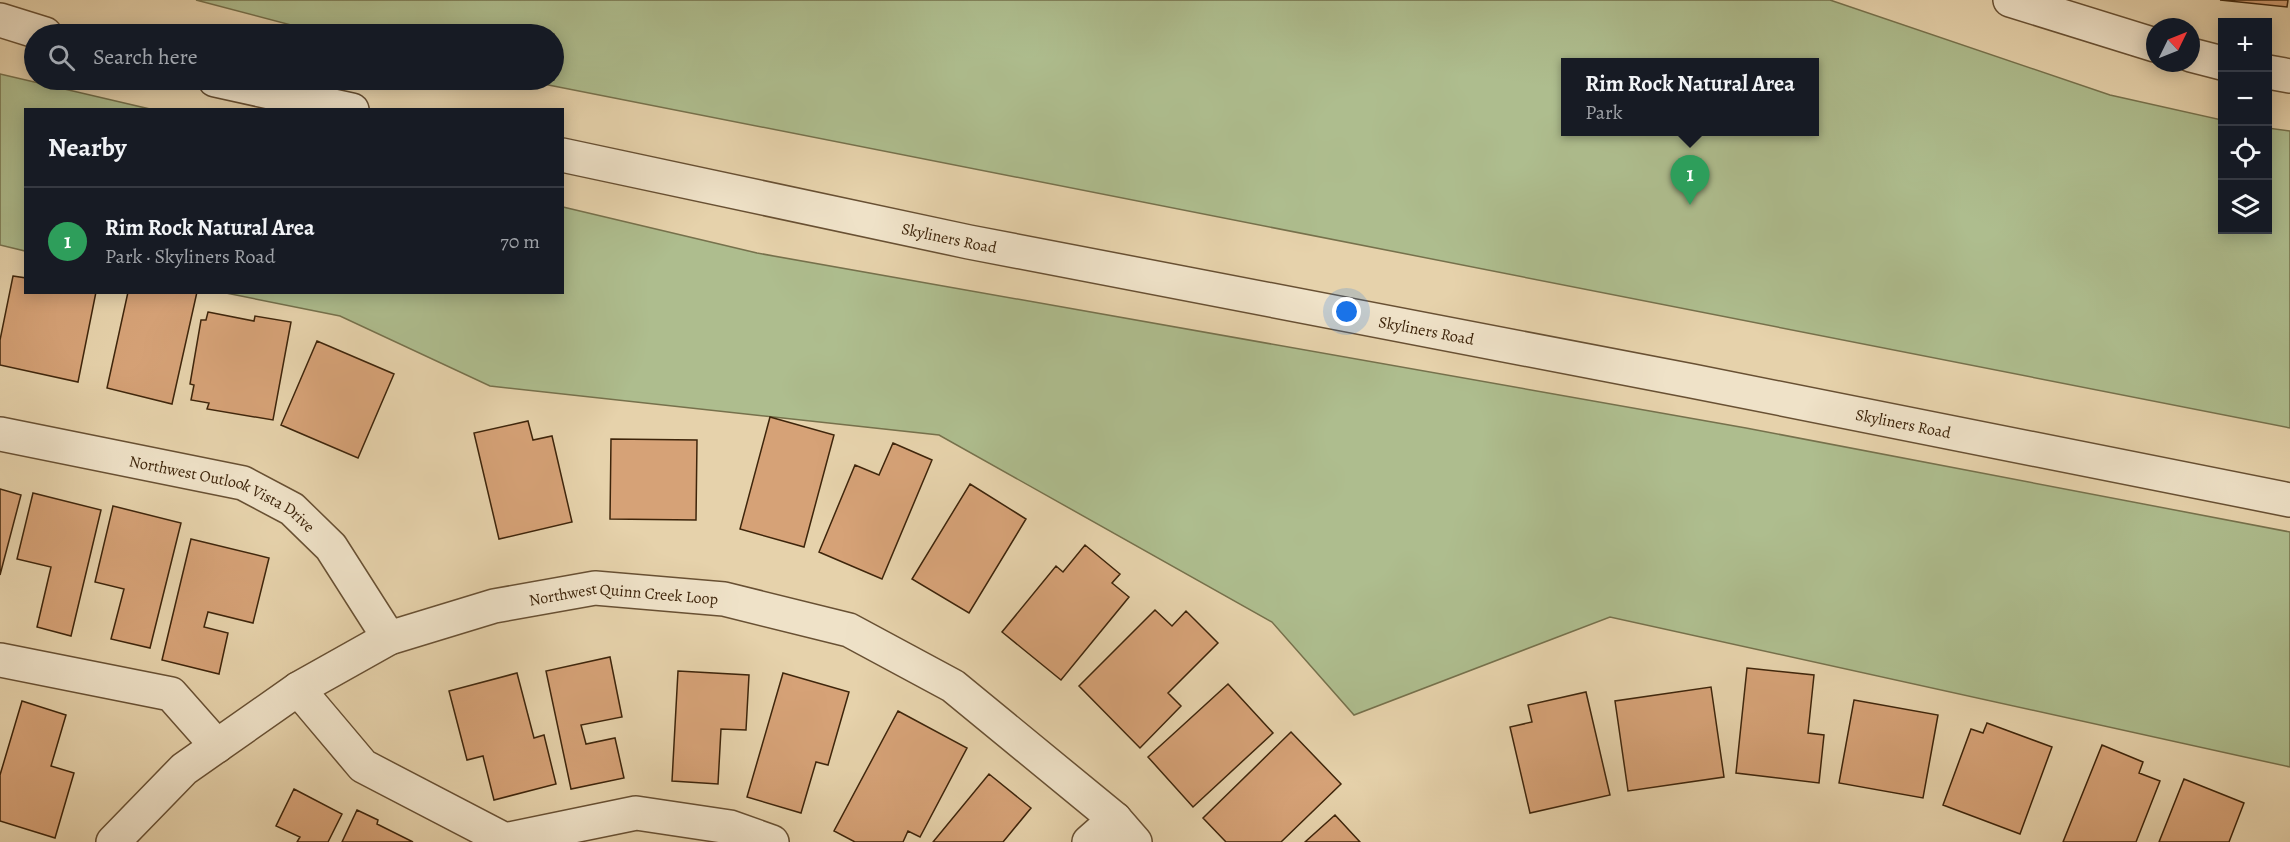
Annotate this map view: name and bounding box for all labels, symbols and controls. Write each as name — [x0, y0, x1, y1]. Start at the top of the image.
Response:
north arrow — [2146, 18, 2200, 72]
map controls — [2218, 18, 2272, 234]
button: + — [2218, 18, 2272, 72]
search box — [24, 24, 564, 90]
icon: search — [45, 41, 78, 74]
text: Search here — [93, 42, 198, 72]
popup — [1561, 58, 1819, 136]
text: Rim Rock Natural Area — [1585, 69, 1795, 99]
button: − — [2218, 72, 2272, 126]
text: Park — [1585, 99, 1623, 126]
button: locate — [2218, 126, 2272, 180]
text: Nearby — [48, 130, 127, 165]
pin: 1 — [1670, 156, 1710, 205]
button: layers — [2218, 180, 2272, 234]
text: Rim Rock Natural Area — [105, 213, 315, 243]
street label: Skyliners Road — [899, 218, 999, 259]
text: 1 — [64, 228, 71, 255]
text: 70 m — [500, 228, 540, 255]
text: Park · Skyliners Road — [105, 243, 275, 270]
your location — [1332, 297, 1361, 326]
street label: Skyliners Road — [1377, 311, 1476, 351]
street label: Skyliners Road — [1854, 404, 1953, 444]
street label: Northwest Outlook Vista Drive — [127, 450, 319, 538]
street label: Northwest Quinn Creek Loop — [527, 578, 719, 612]

